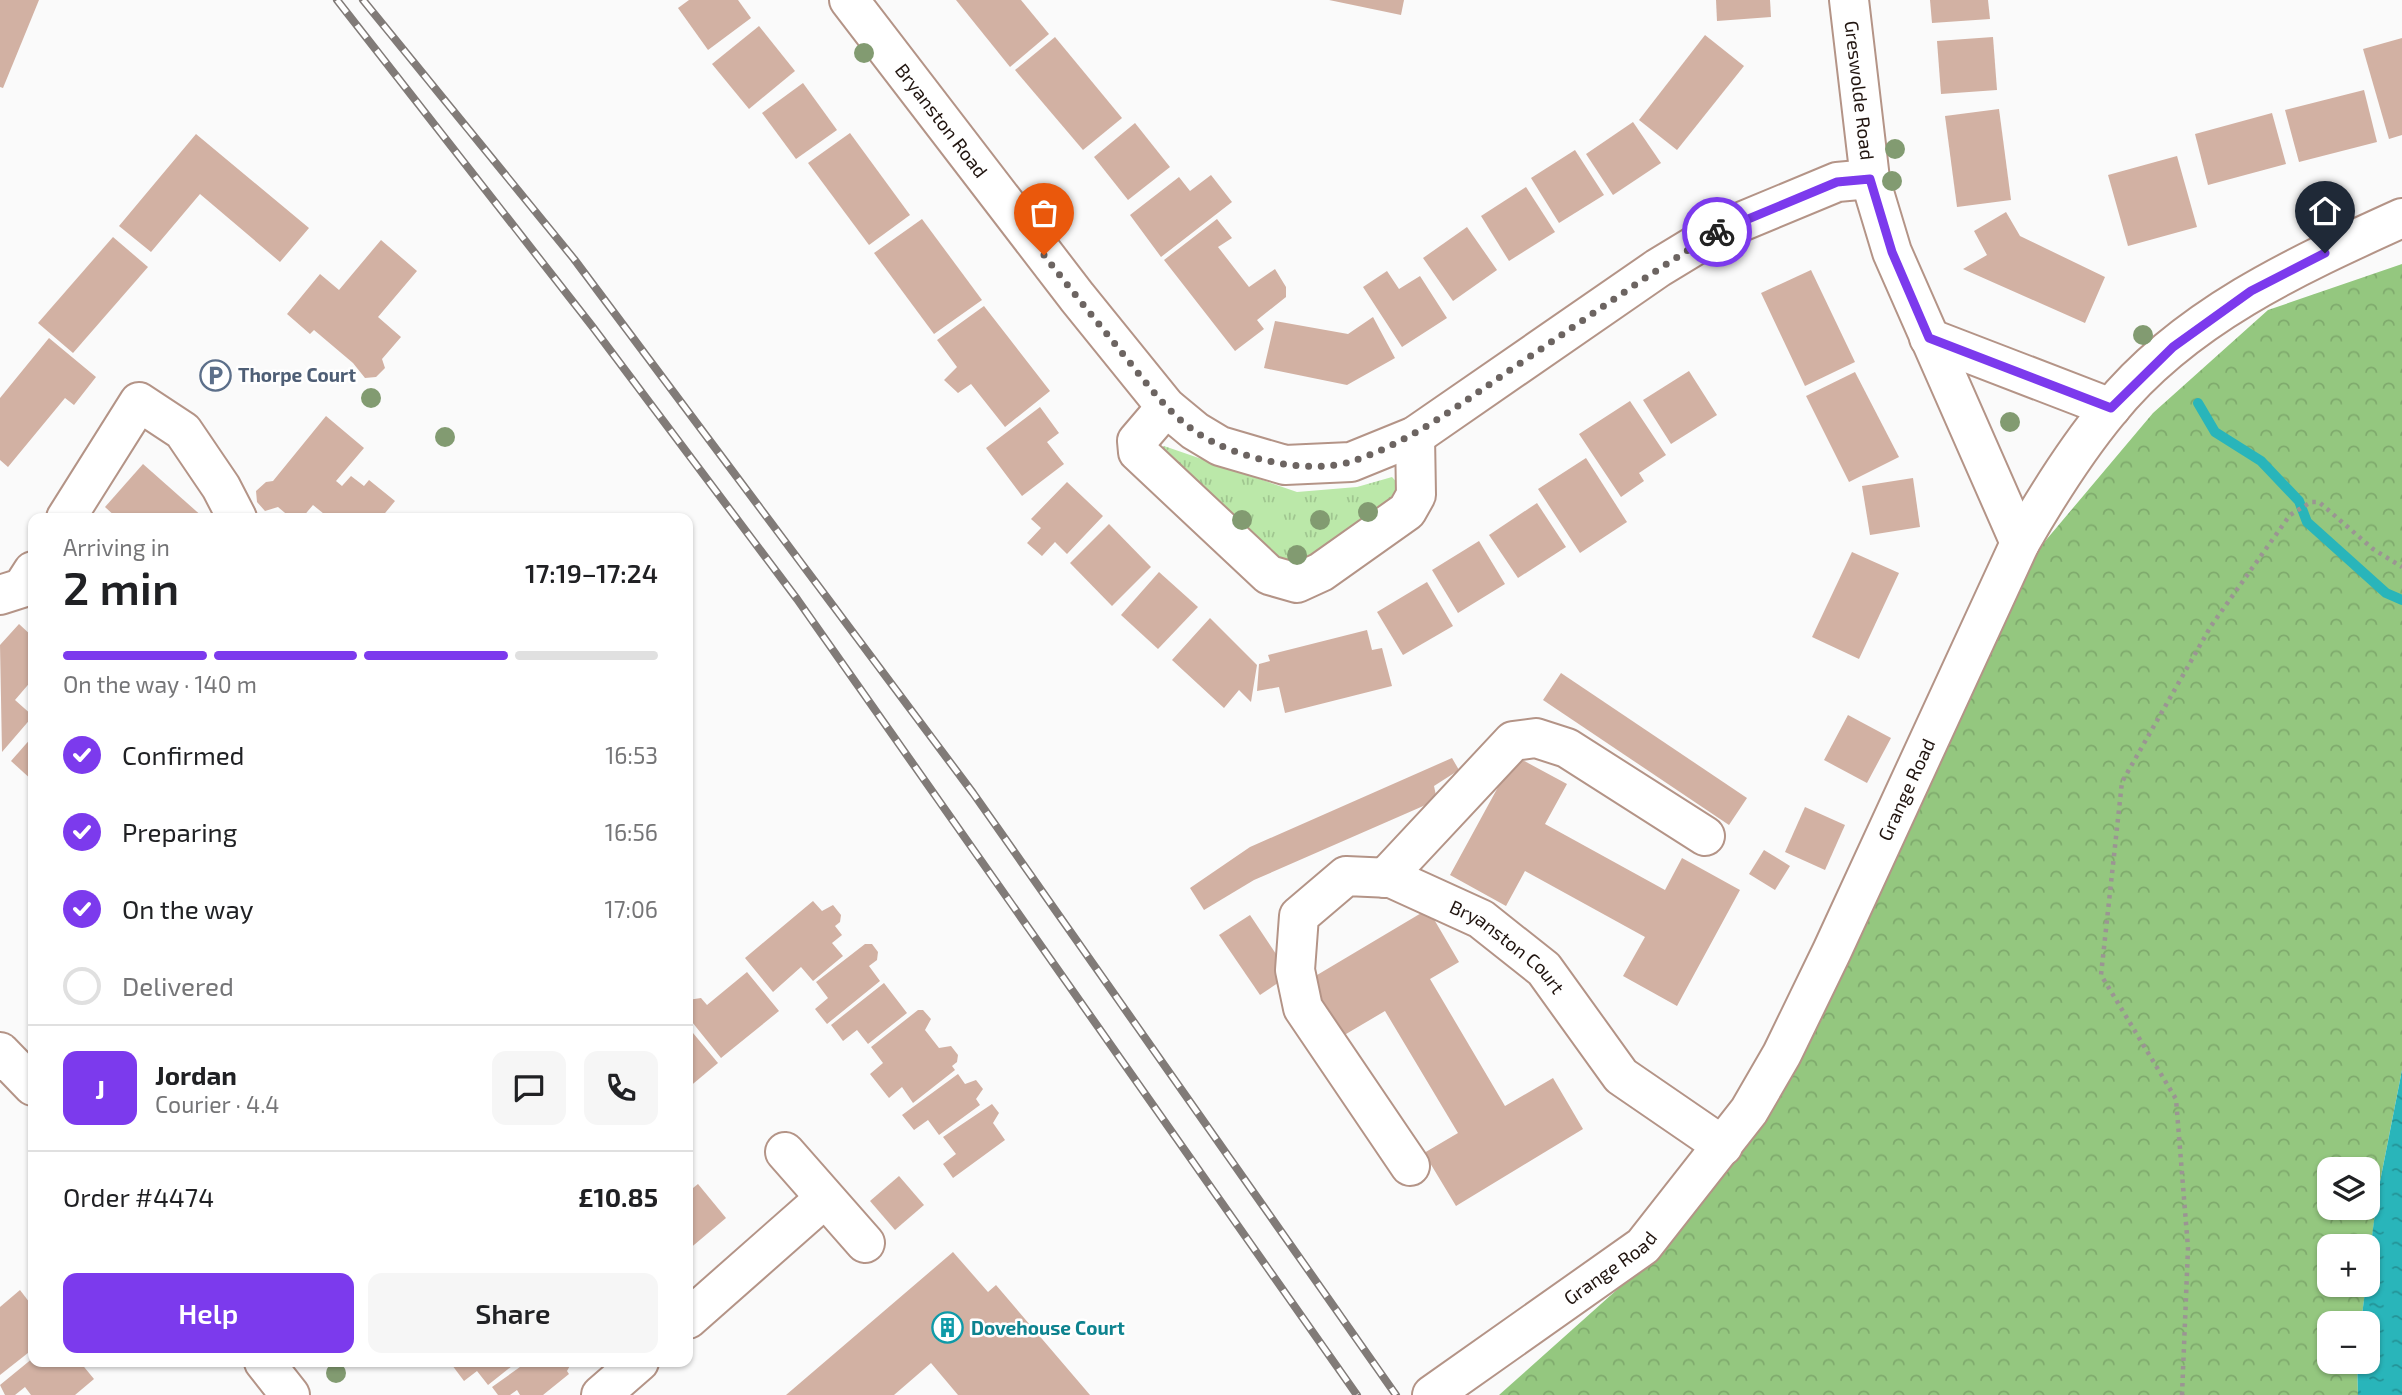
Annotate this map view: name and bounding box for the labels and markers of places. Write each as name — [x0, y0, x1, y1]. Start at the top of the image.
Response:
pin — [2295, 181, 2355, 253]
pin — [1014, 183, 1074, 255]
parking icon: Thorpe Court — [198, 358, 232, 392]
place label: Thorpe Court — [238, 363, 356, 386]
building icon: Dovehouse Court — [931, 1311, 965, 1345]
place label: Dovehouse Court — [971, 1316, 1125, 1339]

